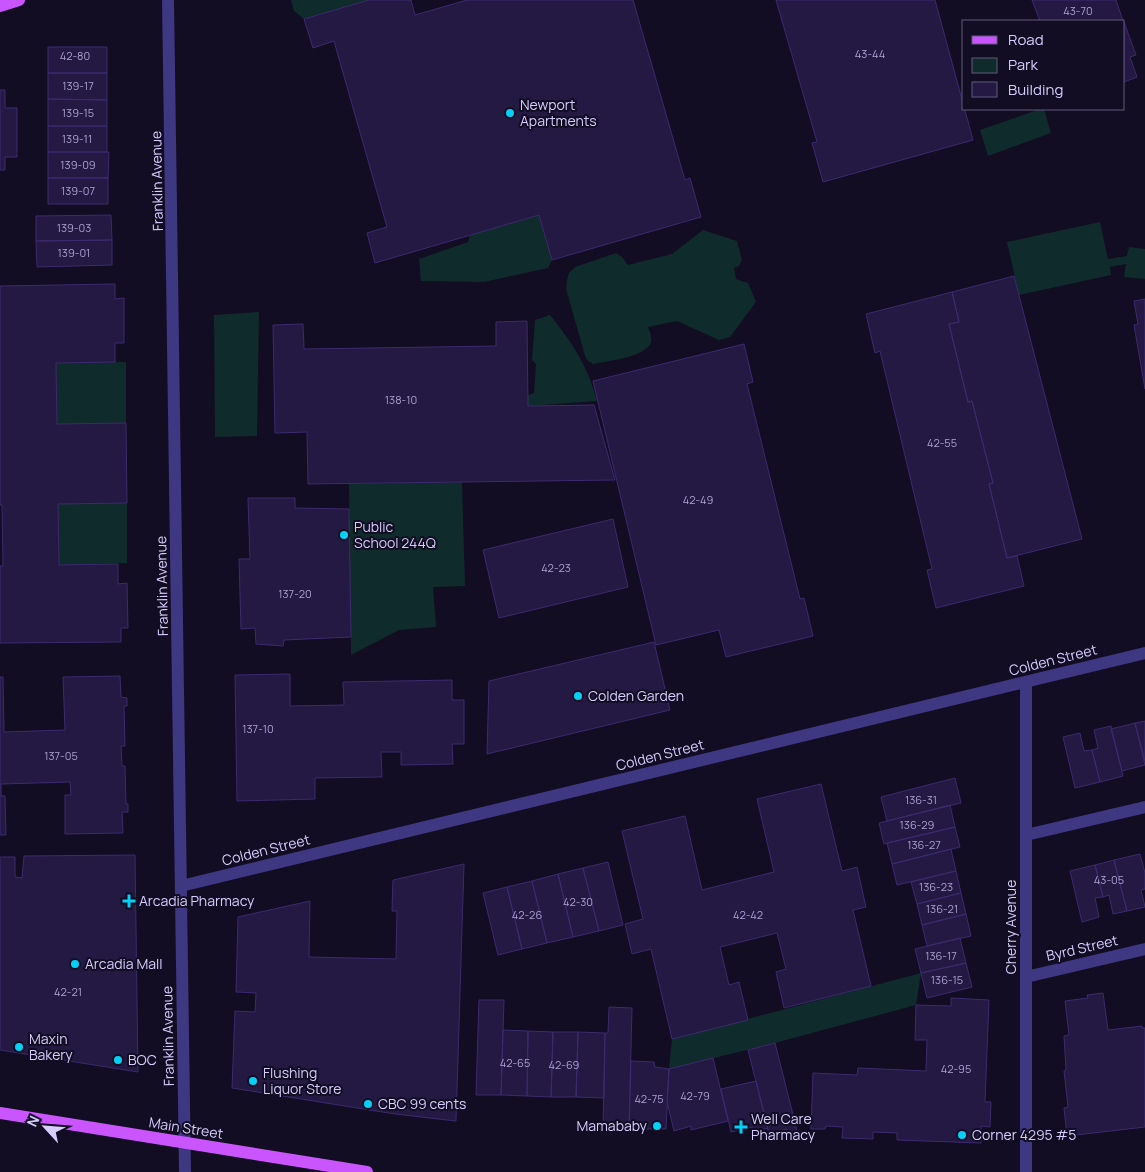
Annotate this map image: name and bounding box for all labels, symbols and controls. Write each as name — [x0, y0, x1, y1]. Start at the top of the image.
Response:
house number: 43-70 — [1063, 3, 1093, 18]
legend — [962, 20, 1125, 110]
text: Road — [1008, 29, 1044, 50]
house number: 43-44 — [855, 46, 885, 61]
house number: 42-80 — [60, 48, 90, 63]
text: Park — [1008, 54, 1038, 75]
house number: 139-17 — [62, 78, 94, 93]
text: Building — [1008, 79, 1063, 100]
place label: Newport Apartments — [520, 95, 597, 130]
house number: 139-15 — [62, 105, 94, 120]
marker: Newport Apartments — [504, 107, 516, 119]
house number: 139-11 — [62, 131, 92, 146]
street label: Franklin Avenue — [146, 131, 167, 231]
house number: 139-09 — [60, 157, 96, 172]
house number: 139-07 — [61, 183, 95, 198]
house number: 139-03 — [57, 220, 91, 235]
house number: 139-01 — [58, 245, 90, 260]
house number: 138-10 — [385, 392, 417, 407]
house number: 42-55 — [927, 435, 957, 450]
house number: 42-49 — [683, 492, 713, 507]
place label: Public School 244Q — [354, 517, 436, 552]
marker: Public School 244Q — [338, 529, 350, 541]
street label: Franklin Avenue — [151, 536, 172, 636]
house number: 42-23 — [541, 560, 571, 575]
house number: 137-20 — [278, 586, 312, 601]
street label: Colden Street — [1007, 639, 1099, 680]
place label: Colden Garden — [588, 686, 684, 705]
marker: Colden Garden — [572, 690, 584, 702]
house number: 137-10 — [242, 721, 274, 736]
street label: Colden Street — [614, 734, 706, 775]
house number: 137-05 — [44, 748, 78, 763]
house number: 136-31 — [905, 792, 937, 807]
house number: 136-29 — [900, 817, 935, 832]
street label: Colden Street — [220, 829, 312, 870]
house number: 136-27 — [907, 837, 941, 852]
house number: 43-05 — [1094, 872, 1124, 887]
house number: 136-23 — [919, 879, 953, 894]
street label: Cherry Avenue — [1001, 880, 1020, 974]
place label: Arcadia Pharmacy — [139, 891, 255, 910]
house number: 42-30 — [563, 894, 593, 909]
marker: Arcadia Pharmacy — [123, 895, 135, 907]
house number: 136-21 — [926, 901, 958, 916]
house number: 42-26 — [512, 907, 542, 922]
house number: 42-42 — [733, 907, 763, 922]
street label: Byrd Street — [1044, 930, 1120, 965]
house number: 136-17 — [925, 948, 957, 963]
place label: Arcadia Mall — [85, 954, 162, 973]
marker: Arcadia Mall — [69, 958, 81, 970]
house number: 136-15 — [931, 972, 963, 987]
house number: 42-21 — [54, 984, 82, 999]
street label: Franklin Avenue — [157, 986, 178, 1086]
place label: Maxin Bakery — [29, 1029, 73, 1064]
marker: Maxin Bakery — [13, 1041, 25, 1053]
place label: BOC — [128, 1050, 157, 1069]
marker: BOC — [112, 1054, 124, 1066]
house number: 42-65 — [500, 1055, 530, 1070]
house number: 42-69 — [549, 1057, 580, 1072]
house number: 42-95 — [941, 1061, 971, 1076]
place label: Flushing Liquor Store — [263, 1063, 341, 1098]
marker: Flushing Liquor Store — [247, 1075, 259, 1087]
house number: 42-79 — [680, 1088, 710, 1103]
house number: 42-75 — [634, 1091, 664, 1106]
place label: CBC 99 cents — [378, 1094, 466, 1113]
marker: CBC 99 cents — [362, 1098, 374, 1110]
north arrow — [20, 1102, 70, 1152]
place label: Well Care Pharmacy — [751, 1109, 816, 1144]
text: N — [22, 1112, 44, 1130]
street label: Main Street — [148, 1112, 225, 1143]
place label: Mamababy — [576, 1116, 648, 1135]
marker: Mamababy — [651, 1120, 663, 1132]
marker: Well Care Pharmacy — [735, 1121, 747, 1133]
place label: Corner 4295 #5 — [972, 1125, 1076, 1144]
marker: Corner 4295 #5 — [956, 1129, 968, 1141]

